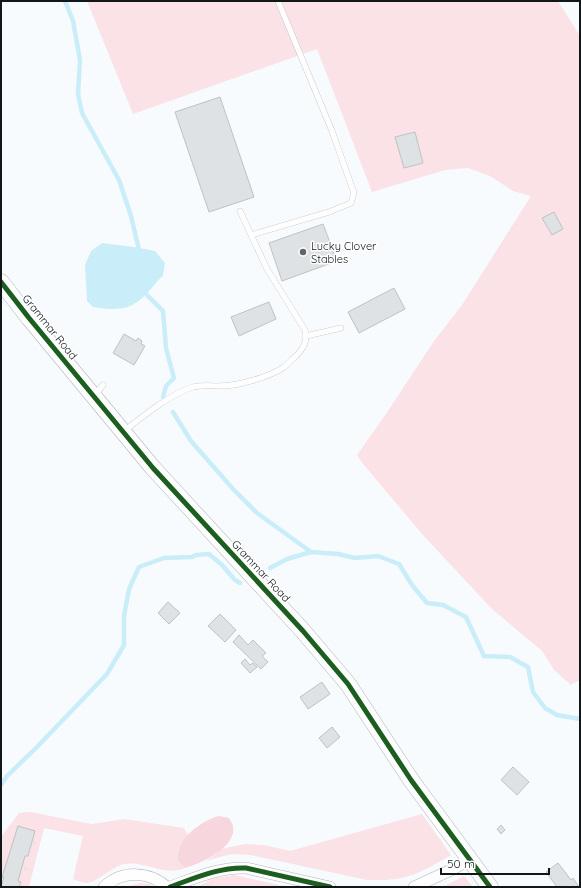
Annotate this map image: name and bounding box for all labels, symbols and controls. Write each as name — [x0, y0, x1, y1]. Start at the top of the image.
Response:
place label: Lucky Clover Stables — [311, 239, 377, 266]
marker: Lucky Clover Stables — [298, 247, 308, 257]
street label: Grammar Road — [19, 292, 81, 362]
street label: Grammar Road — [229, 537, 293, 605]
scale bar — [441, 850, 549, 876]
text: 50 m — [447, 856, 475, 871]

